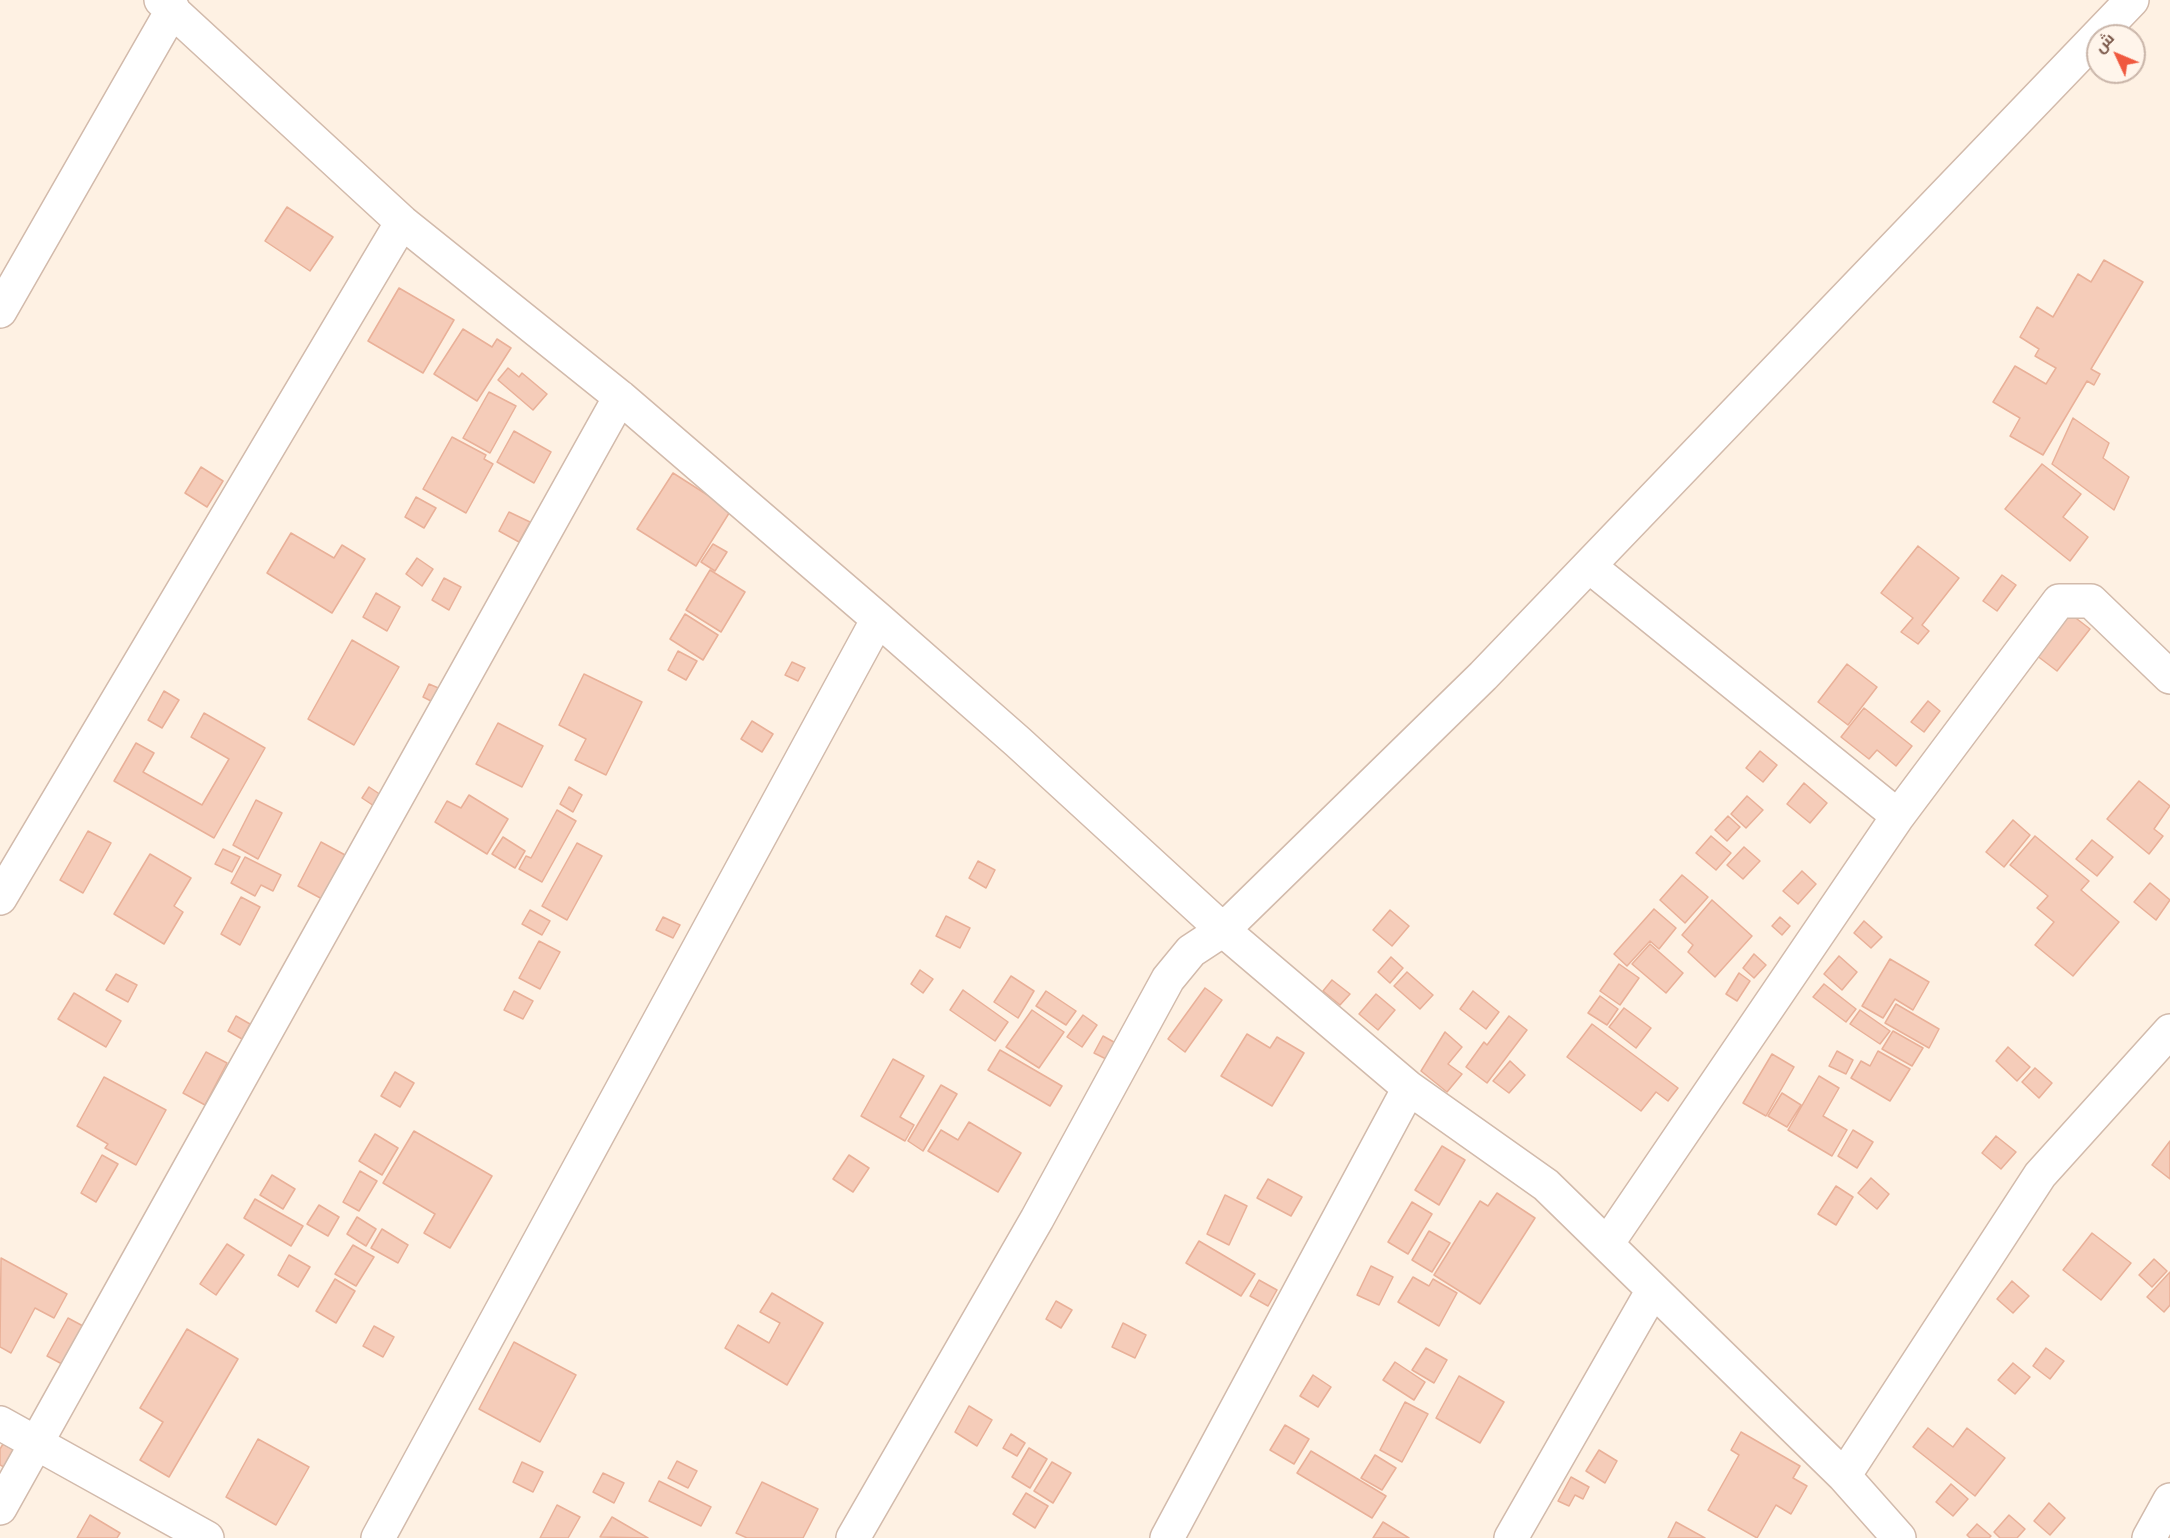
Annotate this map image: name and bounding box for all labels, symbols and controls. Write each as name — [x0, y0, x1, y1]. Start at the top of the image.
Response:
north arrow — [2086, 24, 2146, 84]
text: ش — [2090, 29, 2118, 57]

